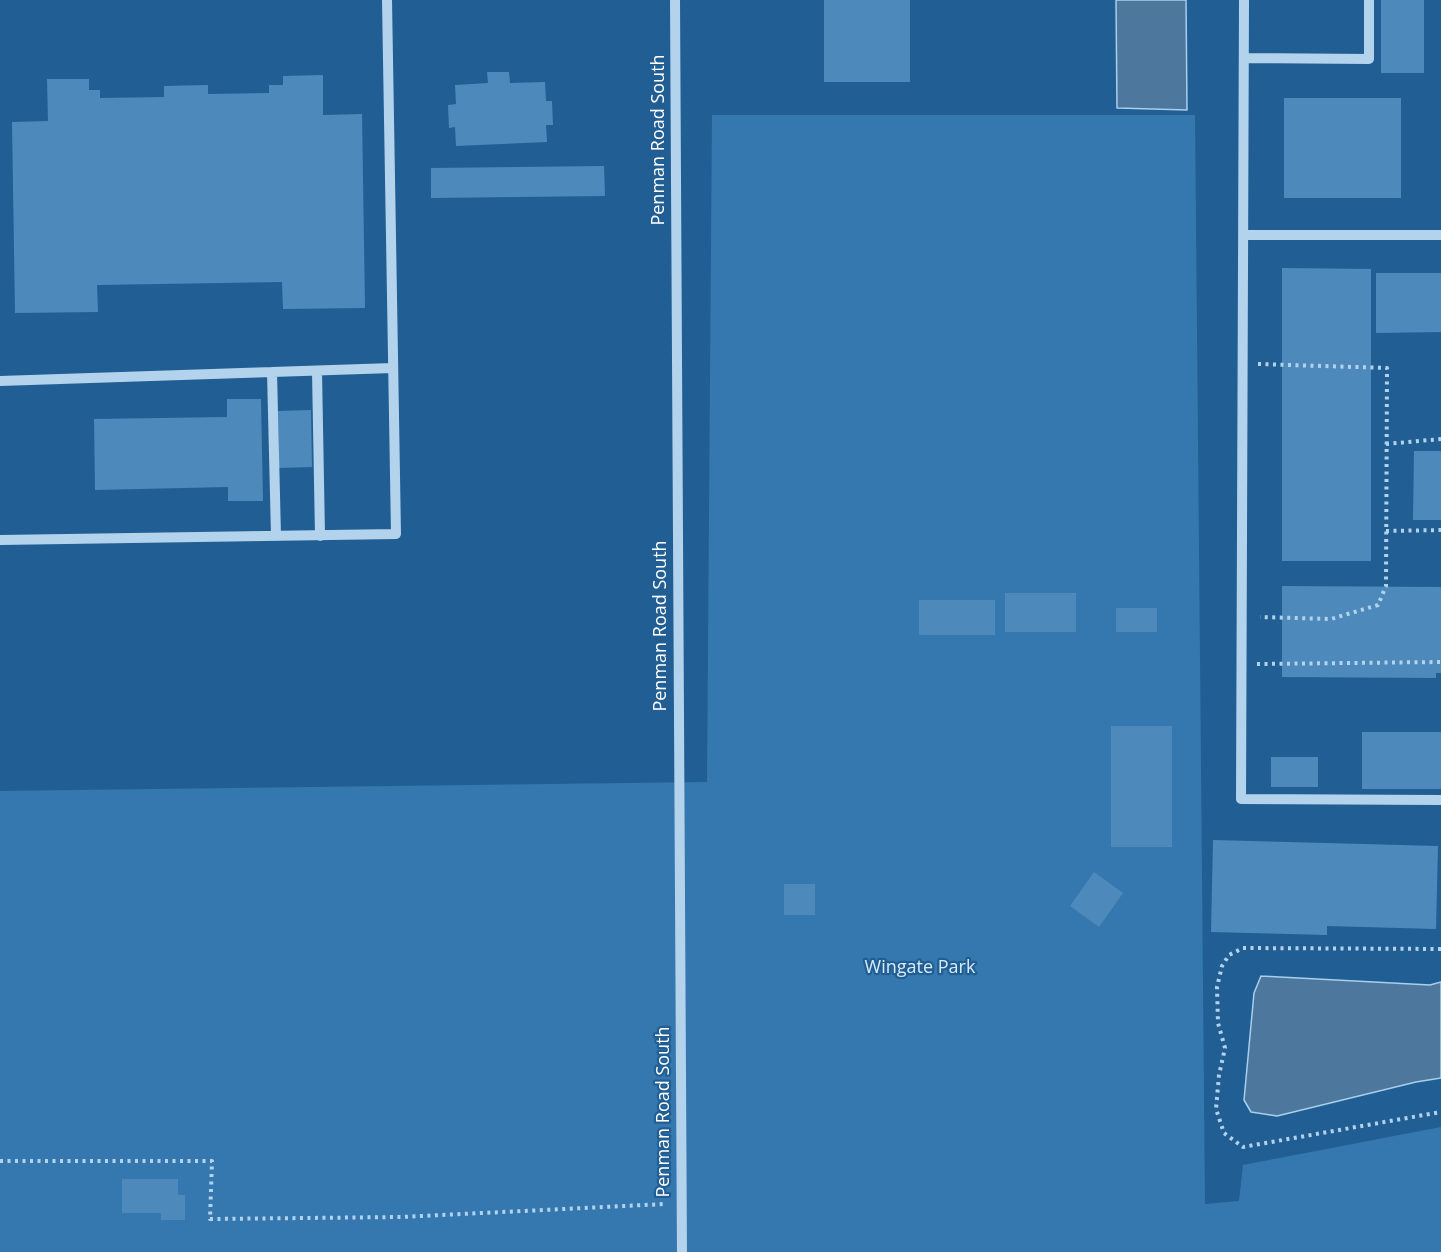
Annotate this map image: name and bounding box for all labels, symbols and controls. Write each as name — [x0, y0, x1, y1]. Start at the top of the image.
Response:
street label: Penman Road South — [648, 54, 670, 226]
street label: Penman Road South — [650, 540, 672, 712]
park label: Wingate Park — [865, 957, 975, 979]
street label: Penman Road South — [653, 1026, 675, 1198]

